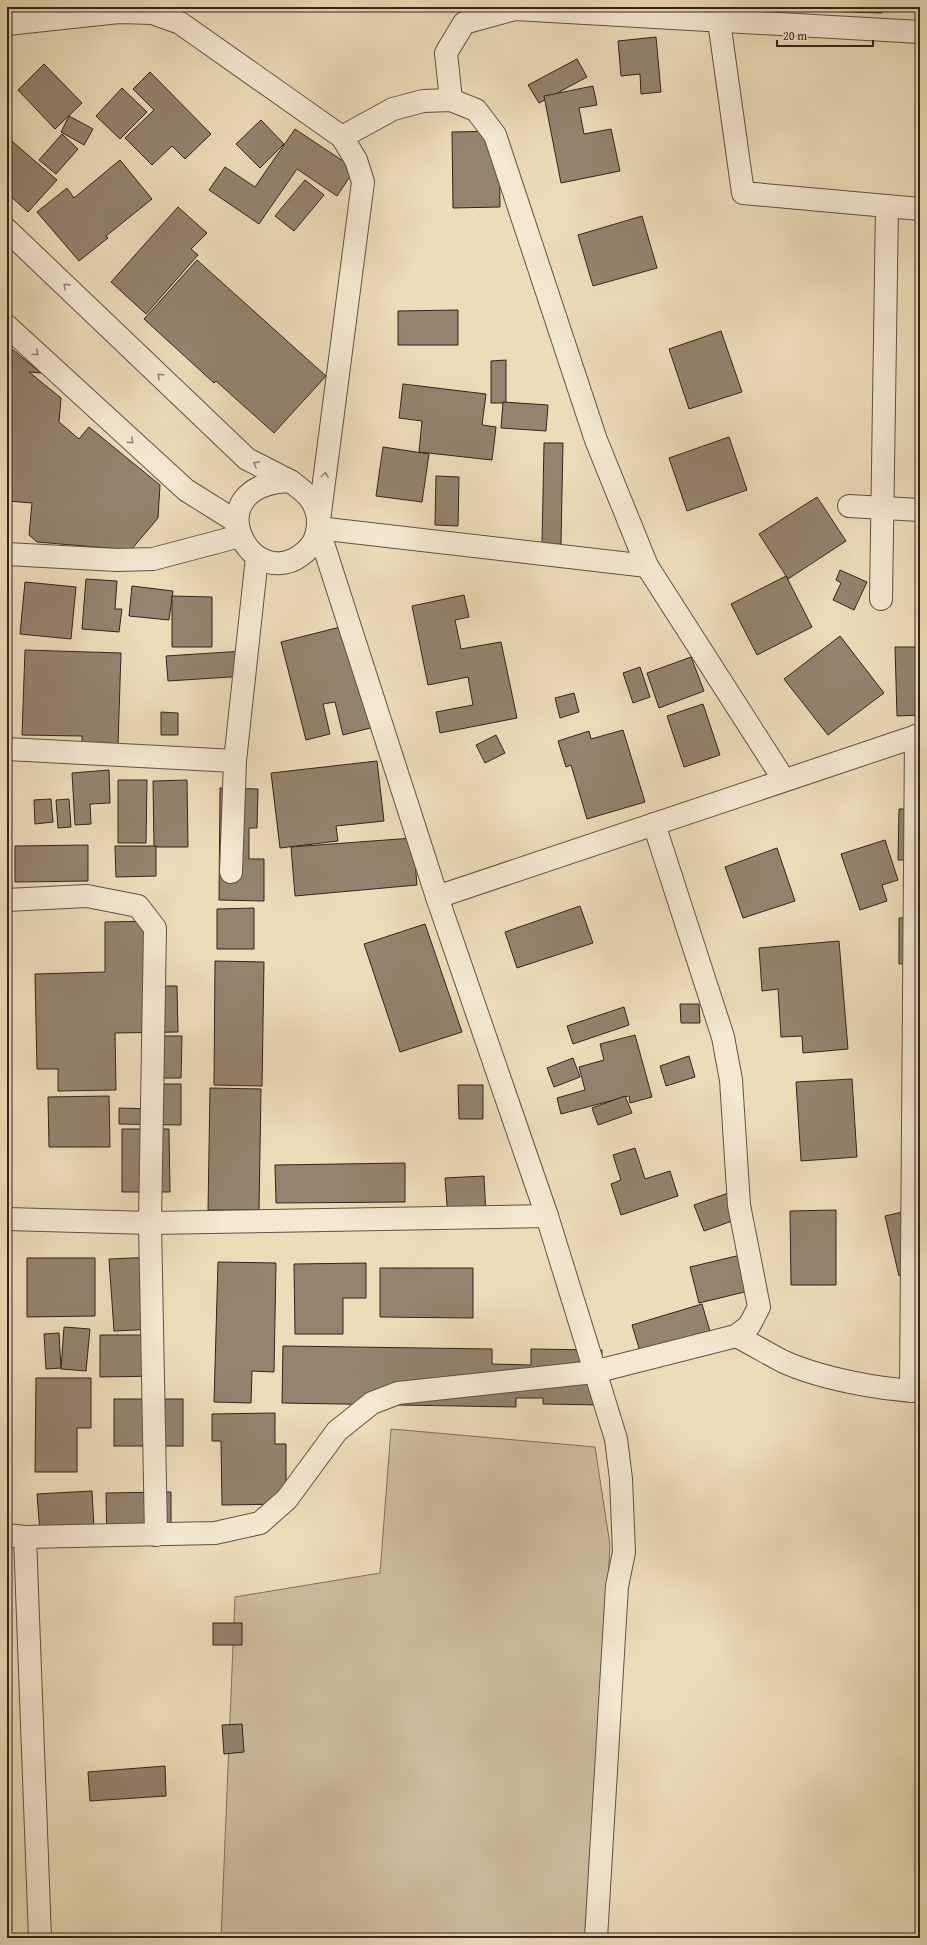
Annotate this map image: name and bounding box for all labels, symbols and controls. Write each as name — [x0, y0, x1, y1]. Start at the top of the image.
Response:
scale bar — [777, 22, 873, 48]
text: 20 m — [783, 27, 807, 44]
one-way arrow — [63, 283, 71, 291]
one-way arrow — [31, 348, 38, 355]
one-way arrow — [157, 373, 165, 381]
one-way arrow — [127, 436, 134, 443]
one-way arrow — [252, 461, 260, 468]
one-way arrow — [320, 472, 329, 478]

